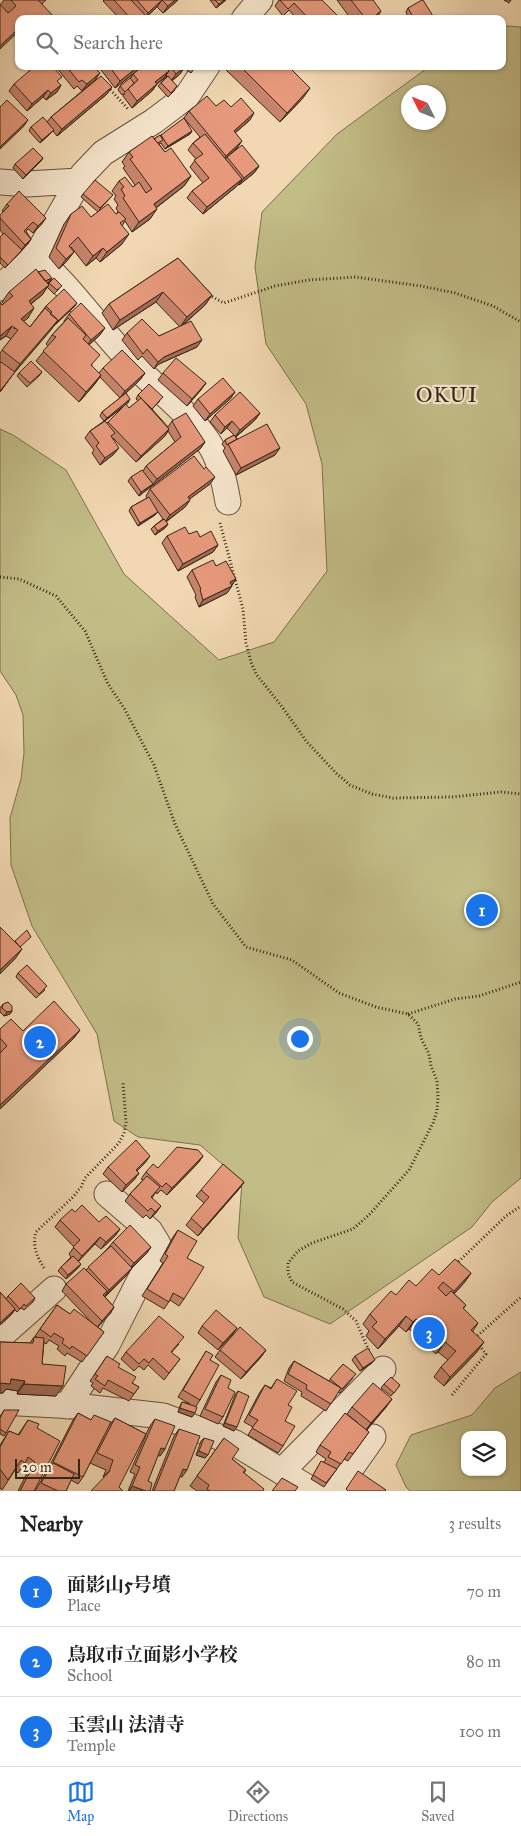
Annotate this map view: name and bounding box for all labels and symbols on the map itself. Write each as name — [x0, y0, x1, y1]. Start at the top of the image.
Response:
north arrow — [401, 85, 446, 130]
district label: OKUI — [416, 381, 478, 408]
pin: 1 — [466, 891, 498, 929]
pin: 2 — [24, 1023, 56, 1061]
your location — [287, 1026, 313, 1052]
pin: 3 — [413, 1314, 445, 1352]
scale bar — [15, 1456, 80, 1479]

